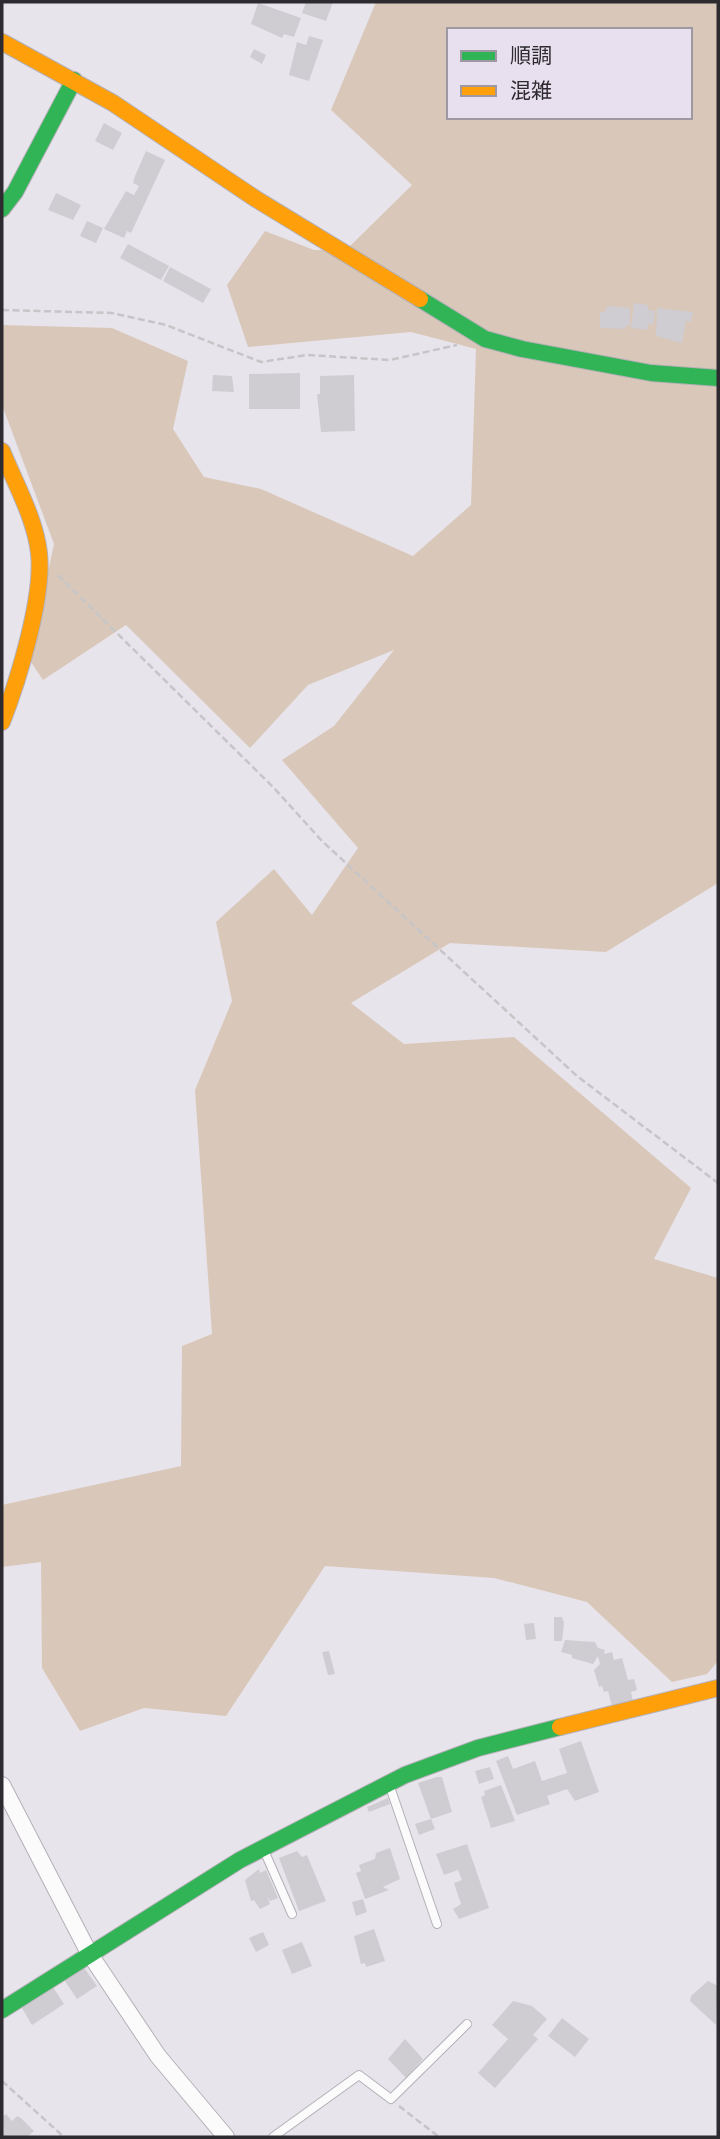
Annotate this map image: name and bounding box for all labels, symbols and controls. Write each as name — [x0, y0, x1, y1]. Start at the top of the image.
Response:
legend — [447, 28, 692, 119]
text: 順調 — [510, 43, 552, 67]
text: 混雑 — [510, 78, 552, 102]

